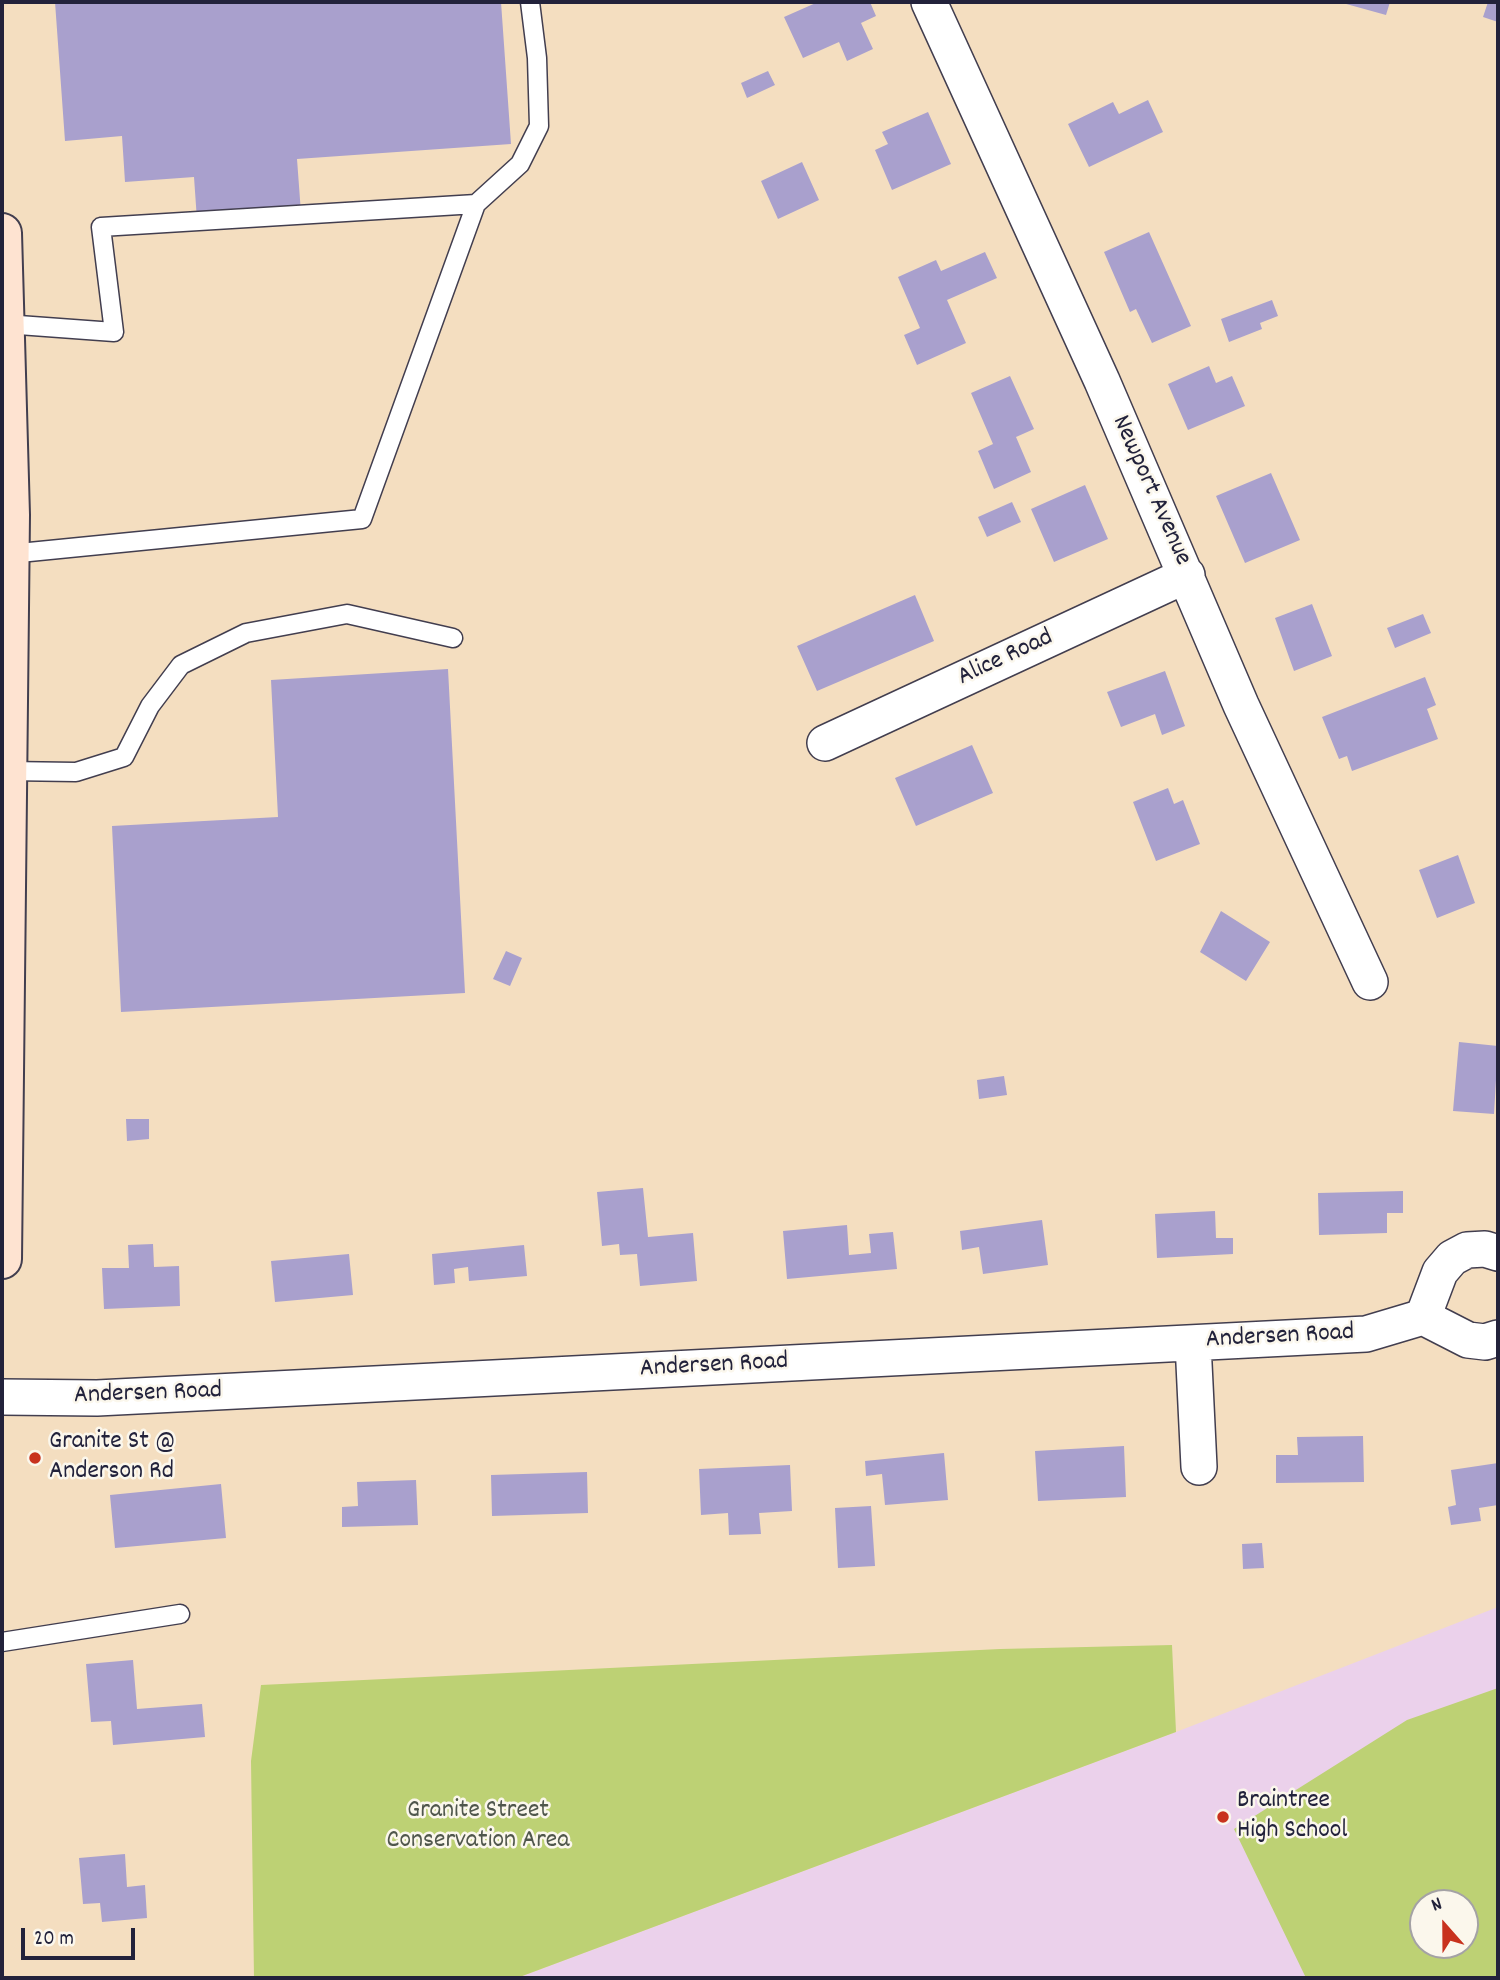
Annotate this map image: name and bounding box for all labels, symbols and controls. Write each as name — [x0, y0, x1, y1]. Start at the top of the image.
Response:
street label: Newport Avenue — [1103, 411, 1197, 571]
street label: Alice Road — [953, 623, 1059, 695]
street label: Andersen Road — [1205, 1319, 1355, 1357]
street label: Andersen Road — [639, 1348, 789, 1386]
street label: Andersen Road — [73, 1377, 223, 1413]
place label: Granite St @ Anderson Rd — [49, 1427, 176, 1488]
marker: Granite St @ Anderson Rd — [27, 1450, 43, 1466]
place label: Braintree High School — [1237, 1786, 1347, 1848]
park label: Granite Street Conservation Area — [387, 1796, 569, 1857]
marker: Braintree High School — [1215, 1809, 1231, 1825]
north arrow — [1409, 1889, 1479, 1959]
text: N — [1428, 1892, 1446, 1920]
scale bar — [24, 1913, 138, 1957]
text: 20 m — [34, 1925, 74, 1955]

